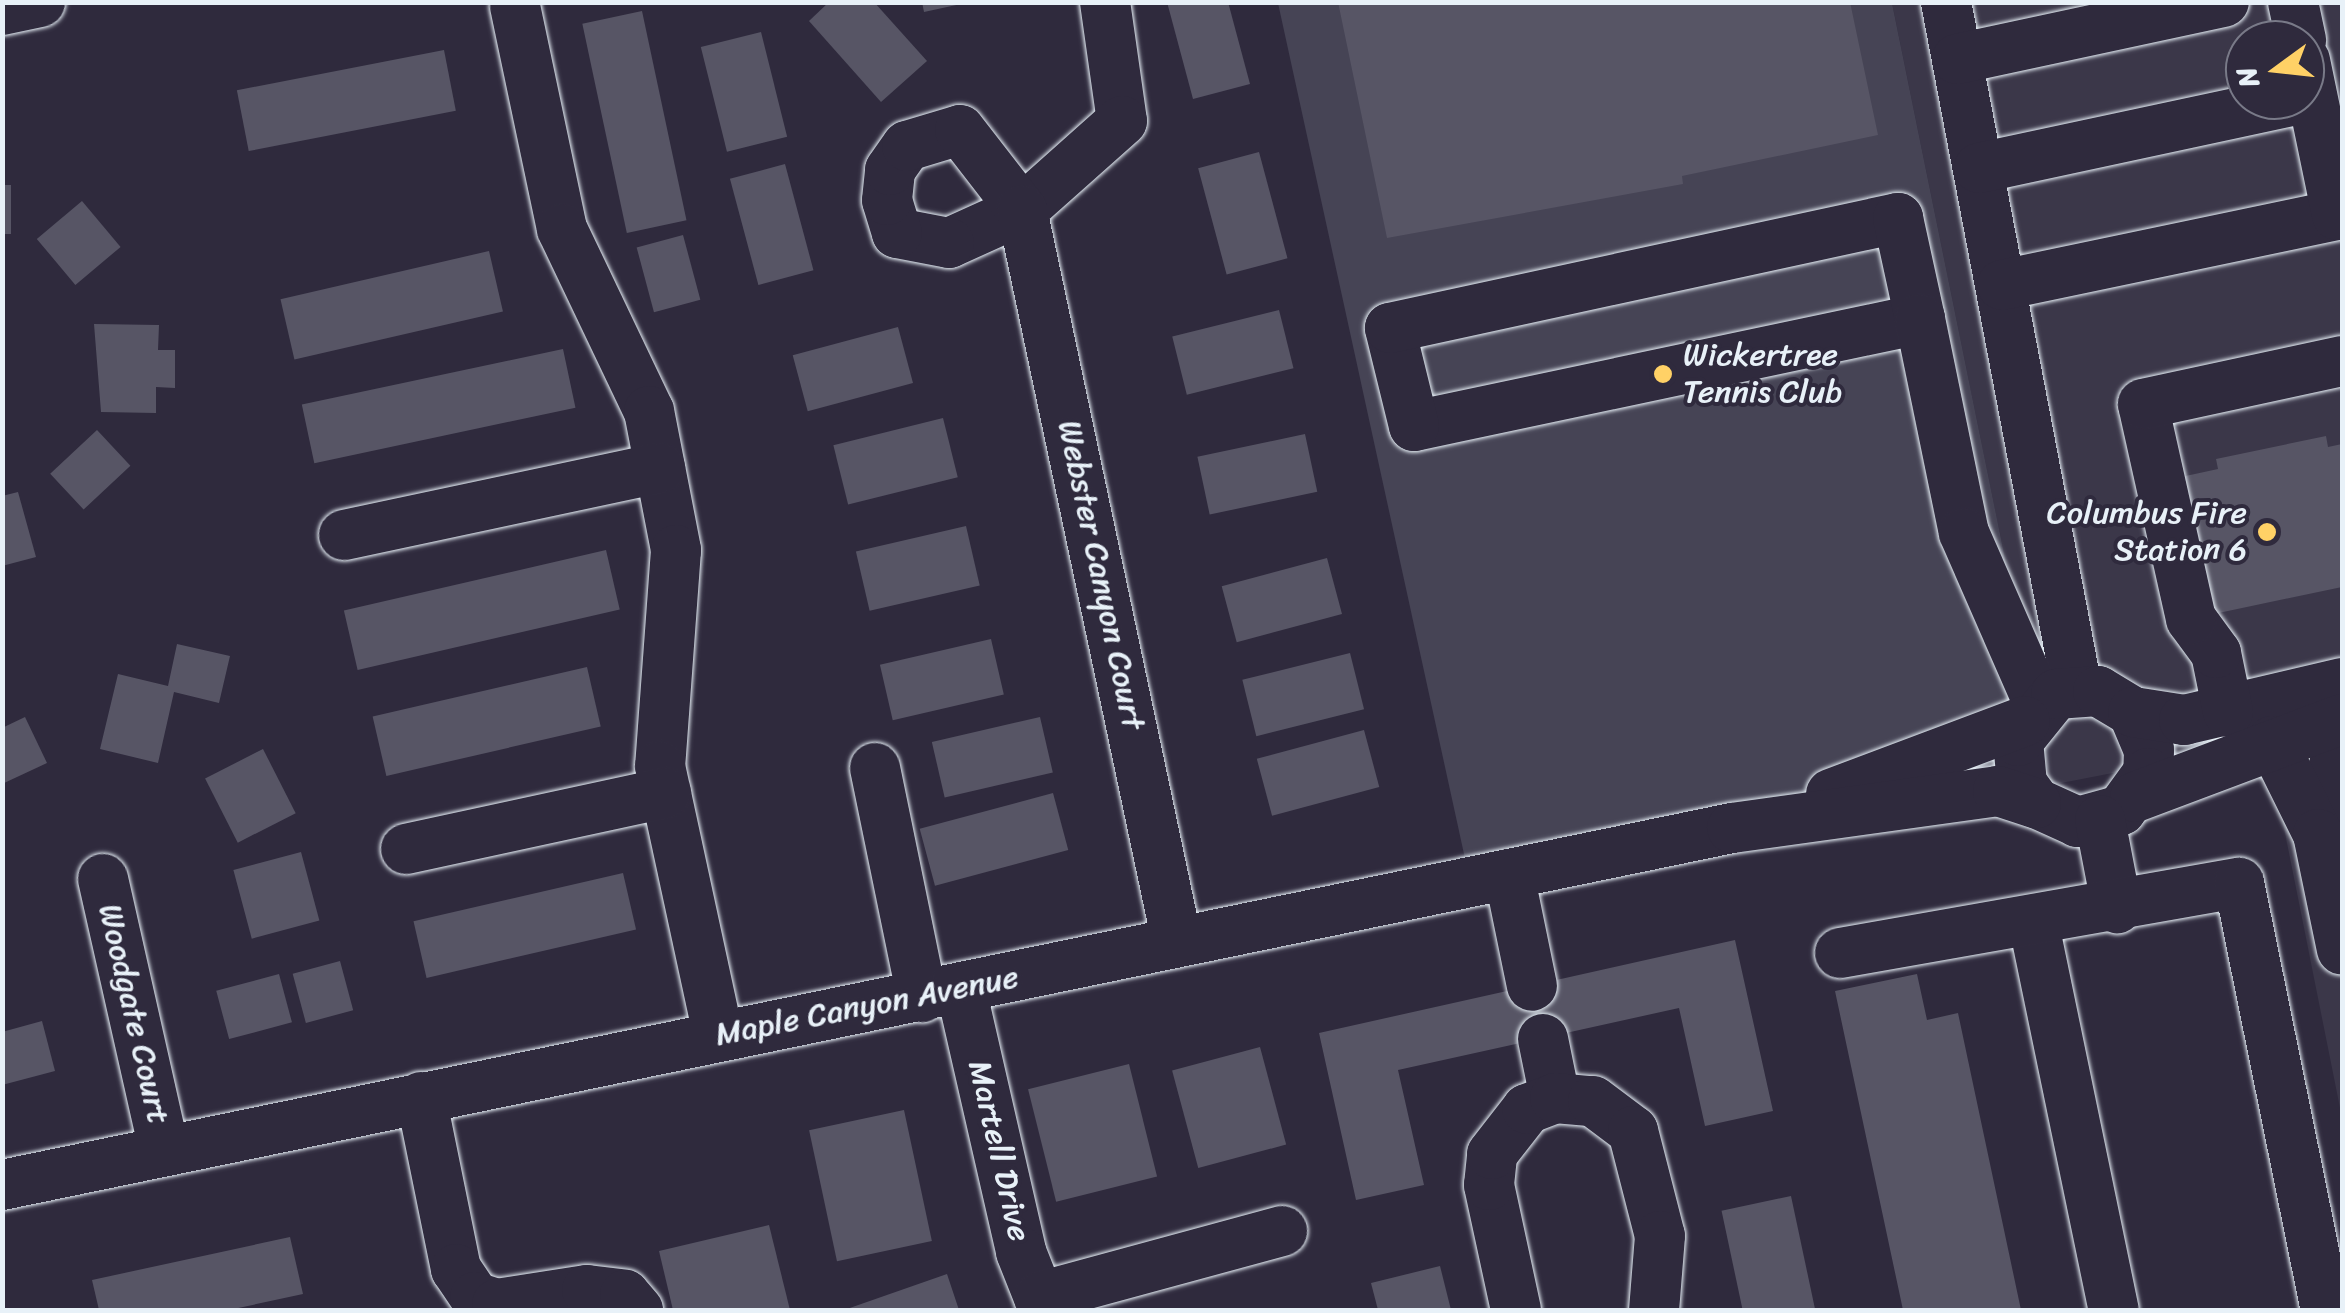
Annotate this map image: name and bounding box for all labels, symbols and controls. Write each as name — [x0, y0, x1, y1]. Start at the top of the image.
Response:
north arrow — [2225, 20, 2325, 120]
text: N — [2221, 62, 2274, 93]
place label: Wickertree Tennis Club — [1683, 337, 1842, 412]
marker: Wickertree Tennis Club — [1652, 363, 1674, 385]
street label: Webster Canyon Court — [1049, 416, 1153, 734]
place label: Columbus Fire Station 6 — [2047, 495, 2247, 570]
marker: Columbus Fire Station 6 — [2256, 521, 2278, 543]
street label: Woodgate Court — [90, 900, 178, 1128]
street label: Maple Canyon Avenue — [713, 958, 1021, 1054]
street label: Martell Drive — [960, 1057, 1038, 1245]

